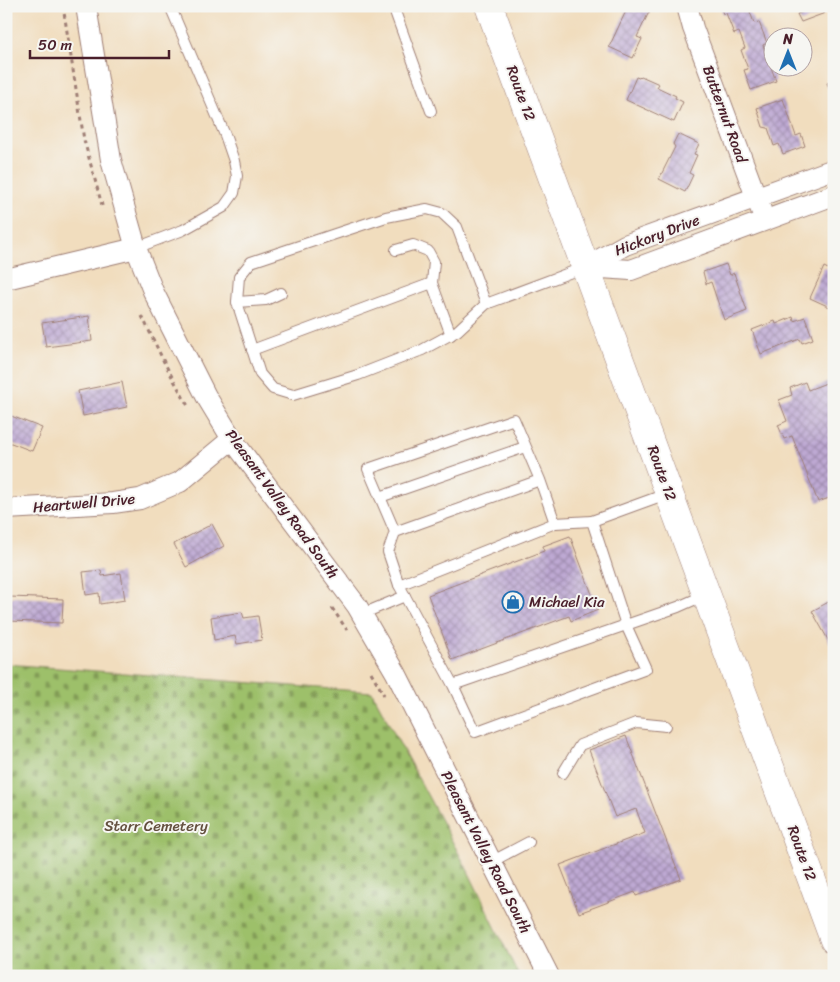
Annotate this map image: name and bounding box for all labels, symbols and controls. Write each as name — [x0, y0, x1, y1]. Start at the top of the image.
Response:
text: N — [782, 27, 793, 52]
scale bar — [30, 28, 169, 60]
north arrow — [762, 28, 812, 78]
text: 50 m — [38, 32, 73, 58]
street label: Route 12 — [499, 62, 543, 125]
street label: Butternut Road — [695, 62, 755, 167]
street label: Hickory Drive — [611, 207, 704, 263]
street label: Pleasant Valley Road South — [219, 424, 345, 584]
street label: Route 12 — [640, 442, 684, 505]
street label: Heartwell Drive — [32, 486, 137, 520]
place label: Michael Kia — [529, 589, 605, 615]
shop icon: Michael Kia — [501, 590, 525, 614]
street label: Pleasant Valley Road South — [434, 766, 538, 938]
park label: Starr Cemetery — [104, 813, 208, 839]
street label: Route 12 — [780, 822, 824, 885]

